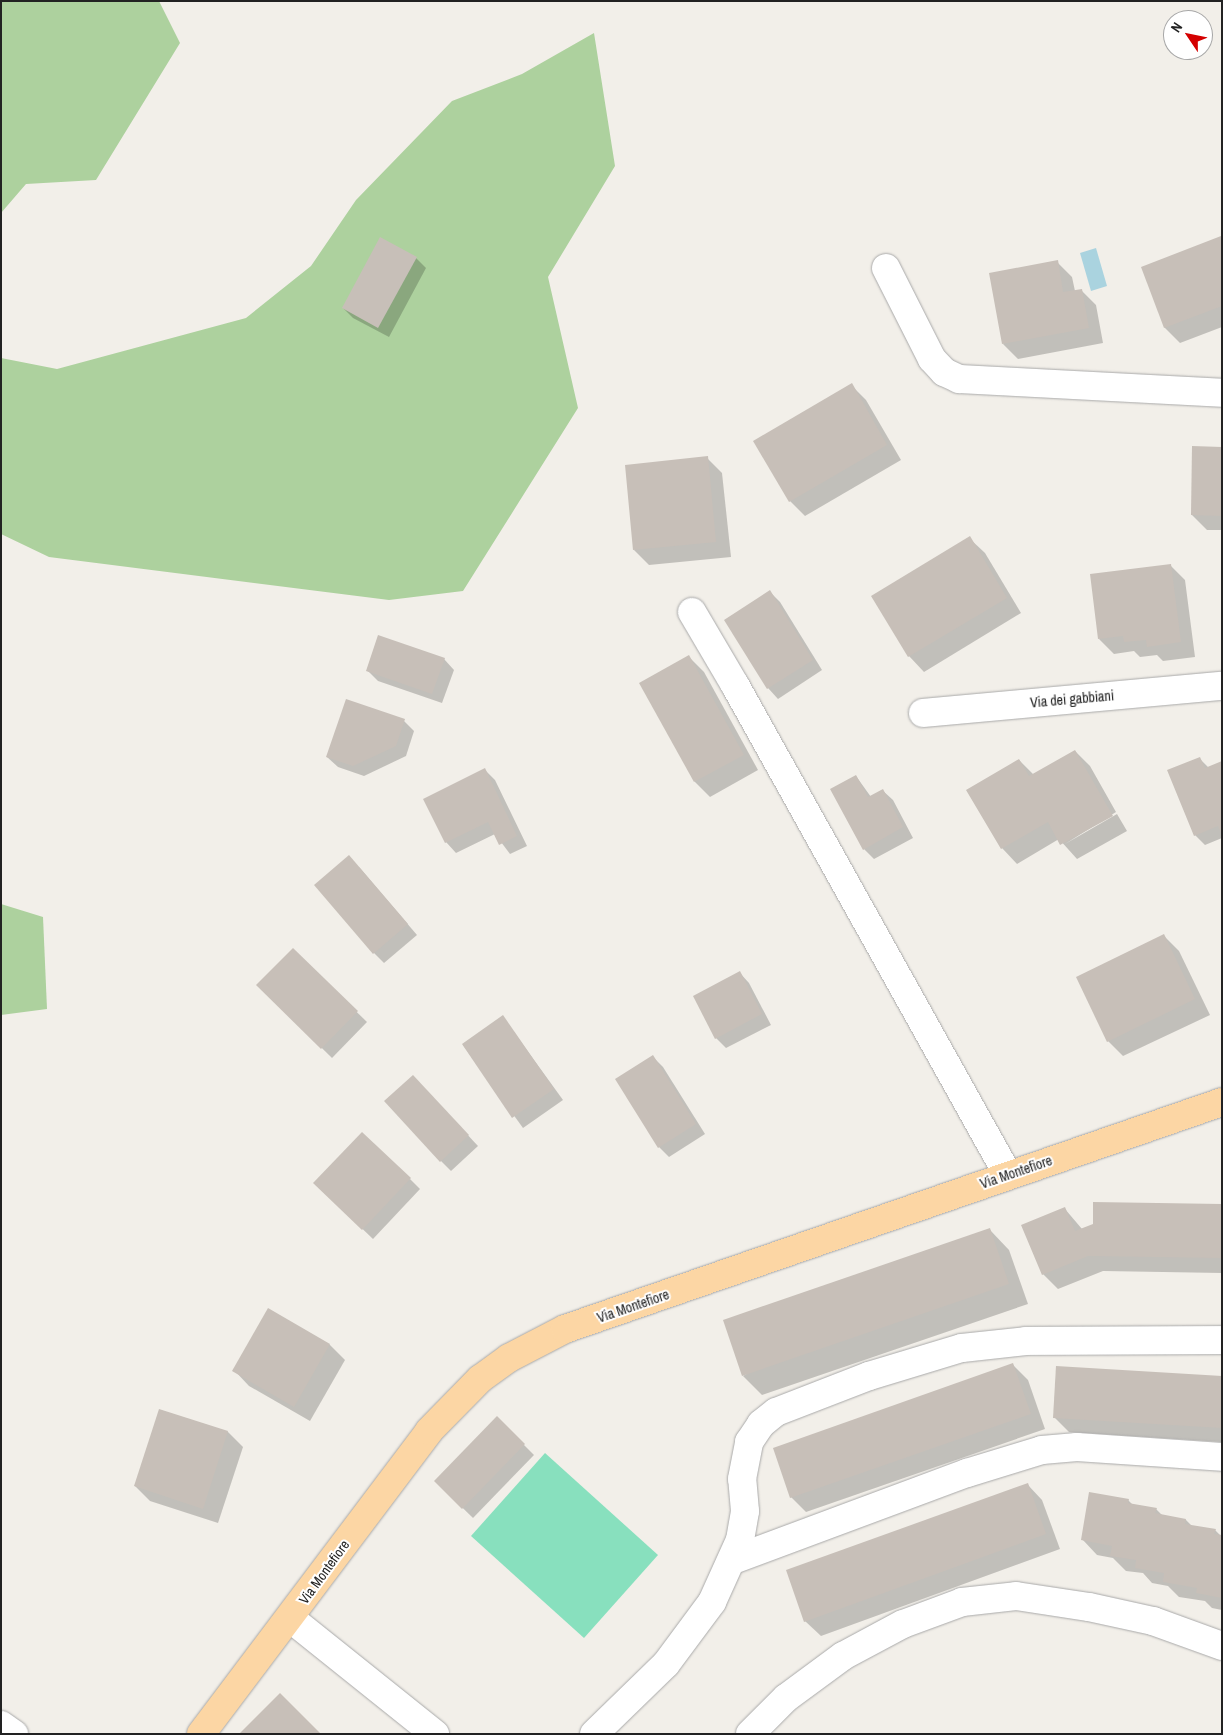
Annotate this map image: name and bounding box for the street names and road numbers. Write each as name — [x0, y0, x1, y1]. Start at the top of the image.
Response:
street label: Via dei gabbiani — [1029, 687, 1115, 711]
street label: Via Montefiore — [978, 1152, 1054, 1192]
street label: Via Montefiore — [595, 1286, 671, 1326]
street label: Via Montefiore — [295, 1537, 353, 1607]

